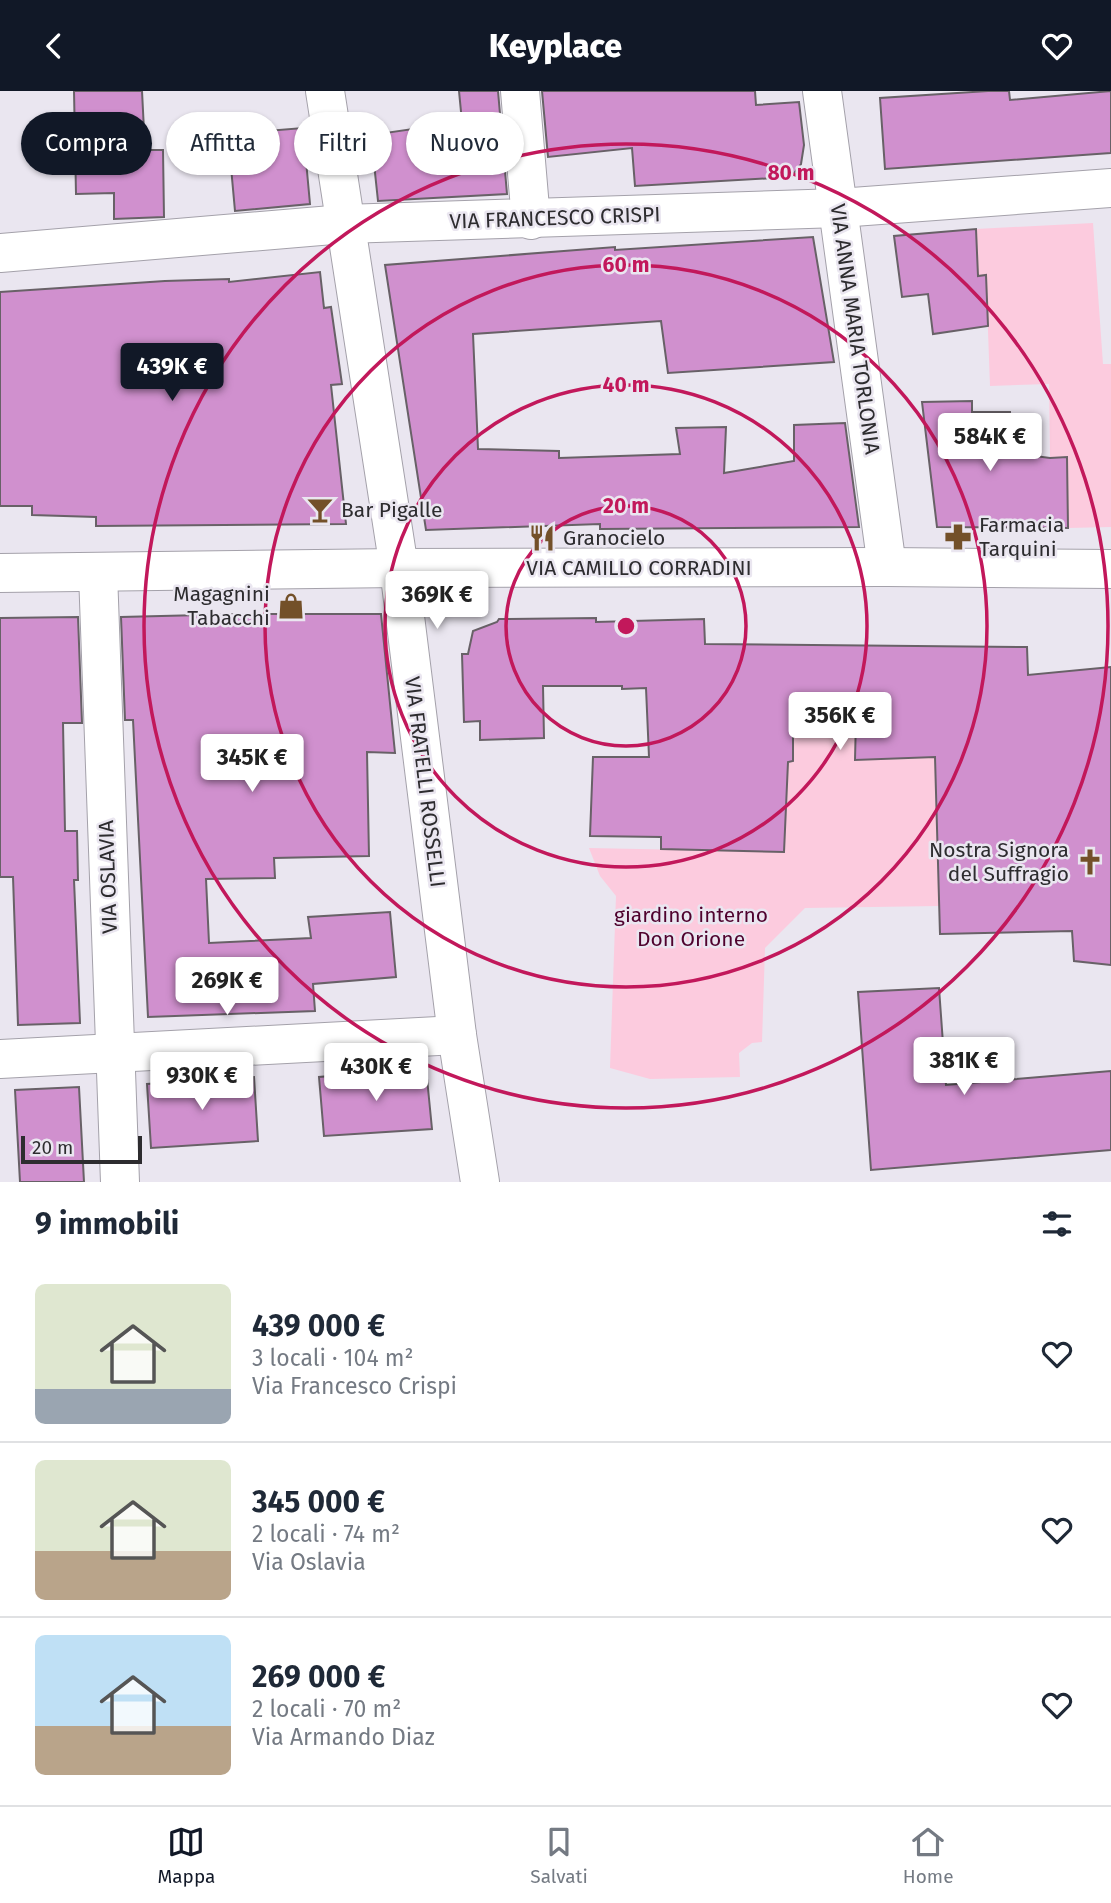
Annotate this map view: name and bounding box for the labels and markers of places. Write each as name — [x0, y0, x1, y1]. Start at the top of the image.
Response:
pin: 439K € — [115, 343, 229, 403]
pin: 584K € — [933, 413, 1047, 473]
bar icon: Bar Pigalle — [305, 495, 335, 525]
place label: Bar Pigalle — [341, 497, 442, 523]
place label: Farmacia Tarquini — [979, 512, 1064, 562]
pharmacy icon: Farmacia Tarquini — [943, 522, 973, 552]
restaurant icon: Granocielo — [527, 523, 557, 553]
place label: Granocielo — [563, 525, 665, 551]
pin: 369K € — [380, 571, 494, 631]
place label: Magagnini Tabacchi — [173, 581, 270, 631]
shop icon: Magagnini Tabacchi — [276, 591, 306, 621]
centre of rings — [614, 614, 638, 638]
pin: 356K € — [783, 693, 897, 752]
pin: 345K € — [195, 735, 309, 794]
place label: Nostra Signora del Suffragio — [929, 837, 1069, 887]
church icon: Nostra Signora del Suffragio — [1075, 847, 1105, 877]
pin: 269K € — [170, 957, 284, 1017]
pin: 381K € — [907, 1037, 1021, 1097]
pin: 430K € — [319, 1044, 433, 1103]
pin: 930K € — [145, 1053, 259, 1112]

